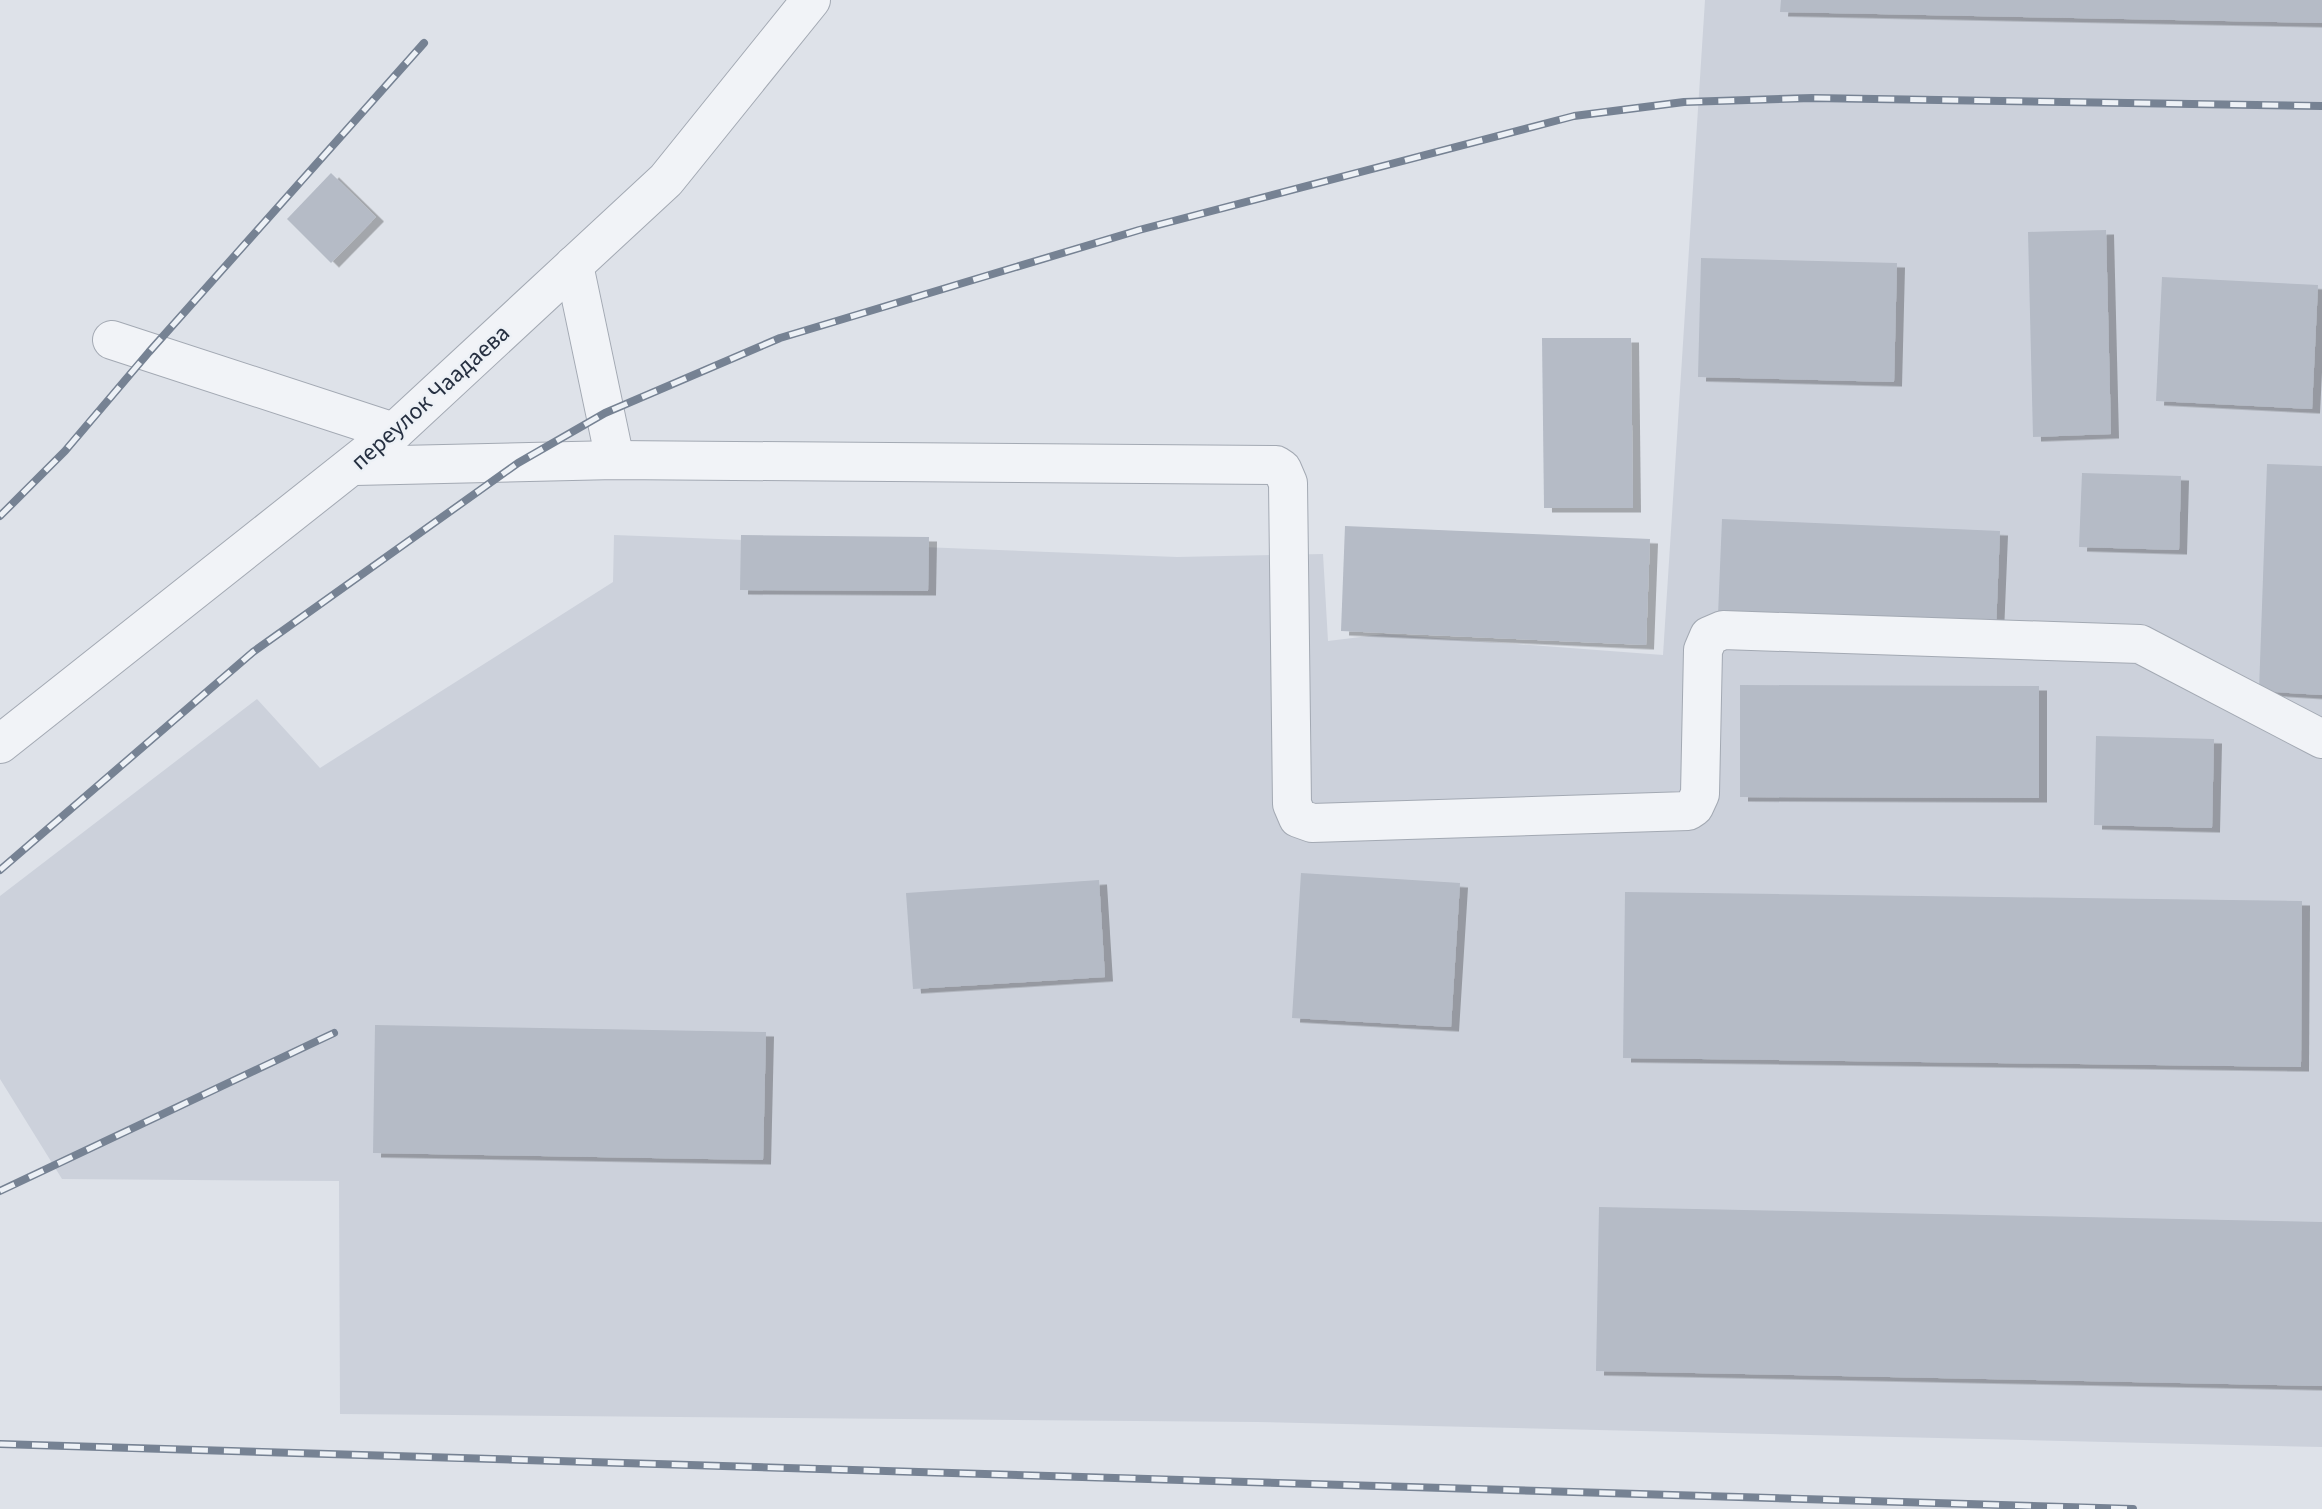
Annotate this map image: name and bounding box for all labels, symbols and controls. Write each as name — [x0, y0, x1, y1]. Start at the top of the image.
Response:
street label: переулок Чаадаева — [343, 316, 518, 479]

